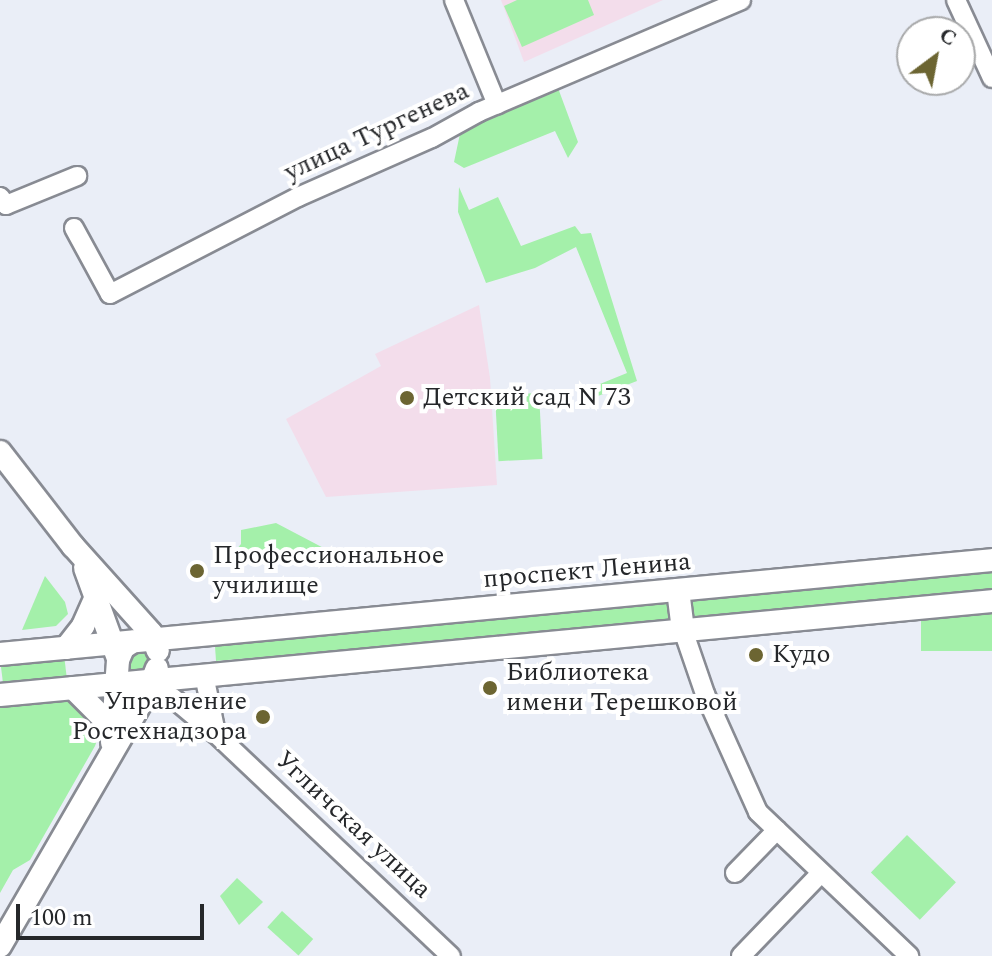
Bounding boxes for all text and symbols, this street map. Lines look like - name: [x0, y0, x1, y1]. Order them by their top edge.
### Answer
- north arrow: [896, 16, 976, 96]
- text: С: [933, 19, 963, 55]
- street label: улица Тургенева: [280, 76, 474, 188]
- place label: Детский сад N 73: [423, 382, 631, 414]
- marker: Детский сад N 73: [398, 389, 416, 407]
- place label: Профессиональное училище: [213, 540, 444, 602]
- street label: проспект Ленина: [482, 546, 692, 596]
- marker: Профессиональное училище: [188, 562, 206, 580]
- place label: Кудо: [772, 639, 830, 671]
- marker: Кудо: [747, 646, 765, 664]
- place label: Библиотека имени Терешковой: [506, 657, 738, 718]
- marker: Библиотека имени Терешковой: [481, 679, 499, 697]
- place label: Управление Ростехнадзора: [72, 686, 247, 748]
- marker: Управление Ростехнадзора: [254, 708, 272, 726]
- street label: Угличская улица: [268, 745, 438, 905]
- scale bar: [20, 888, 208, 938]
- text: 100 m: [30, 900, 93, 936]

